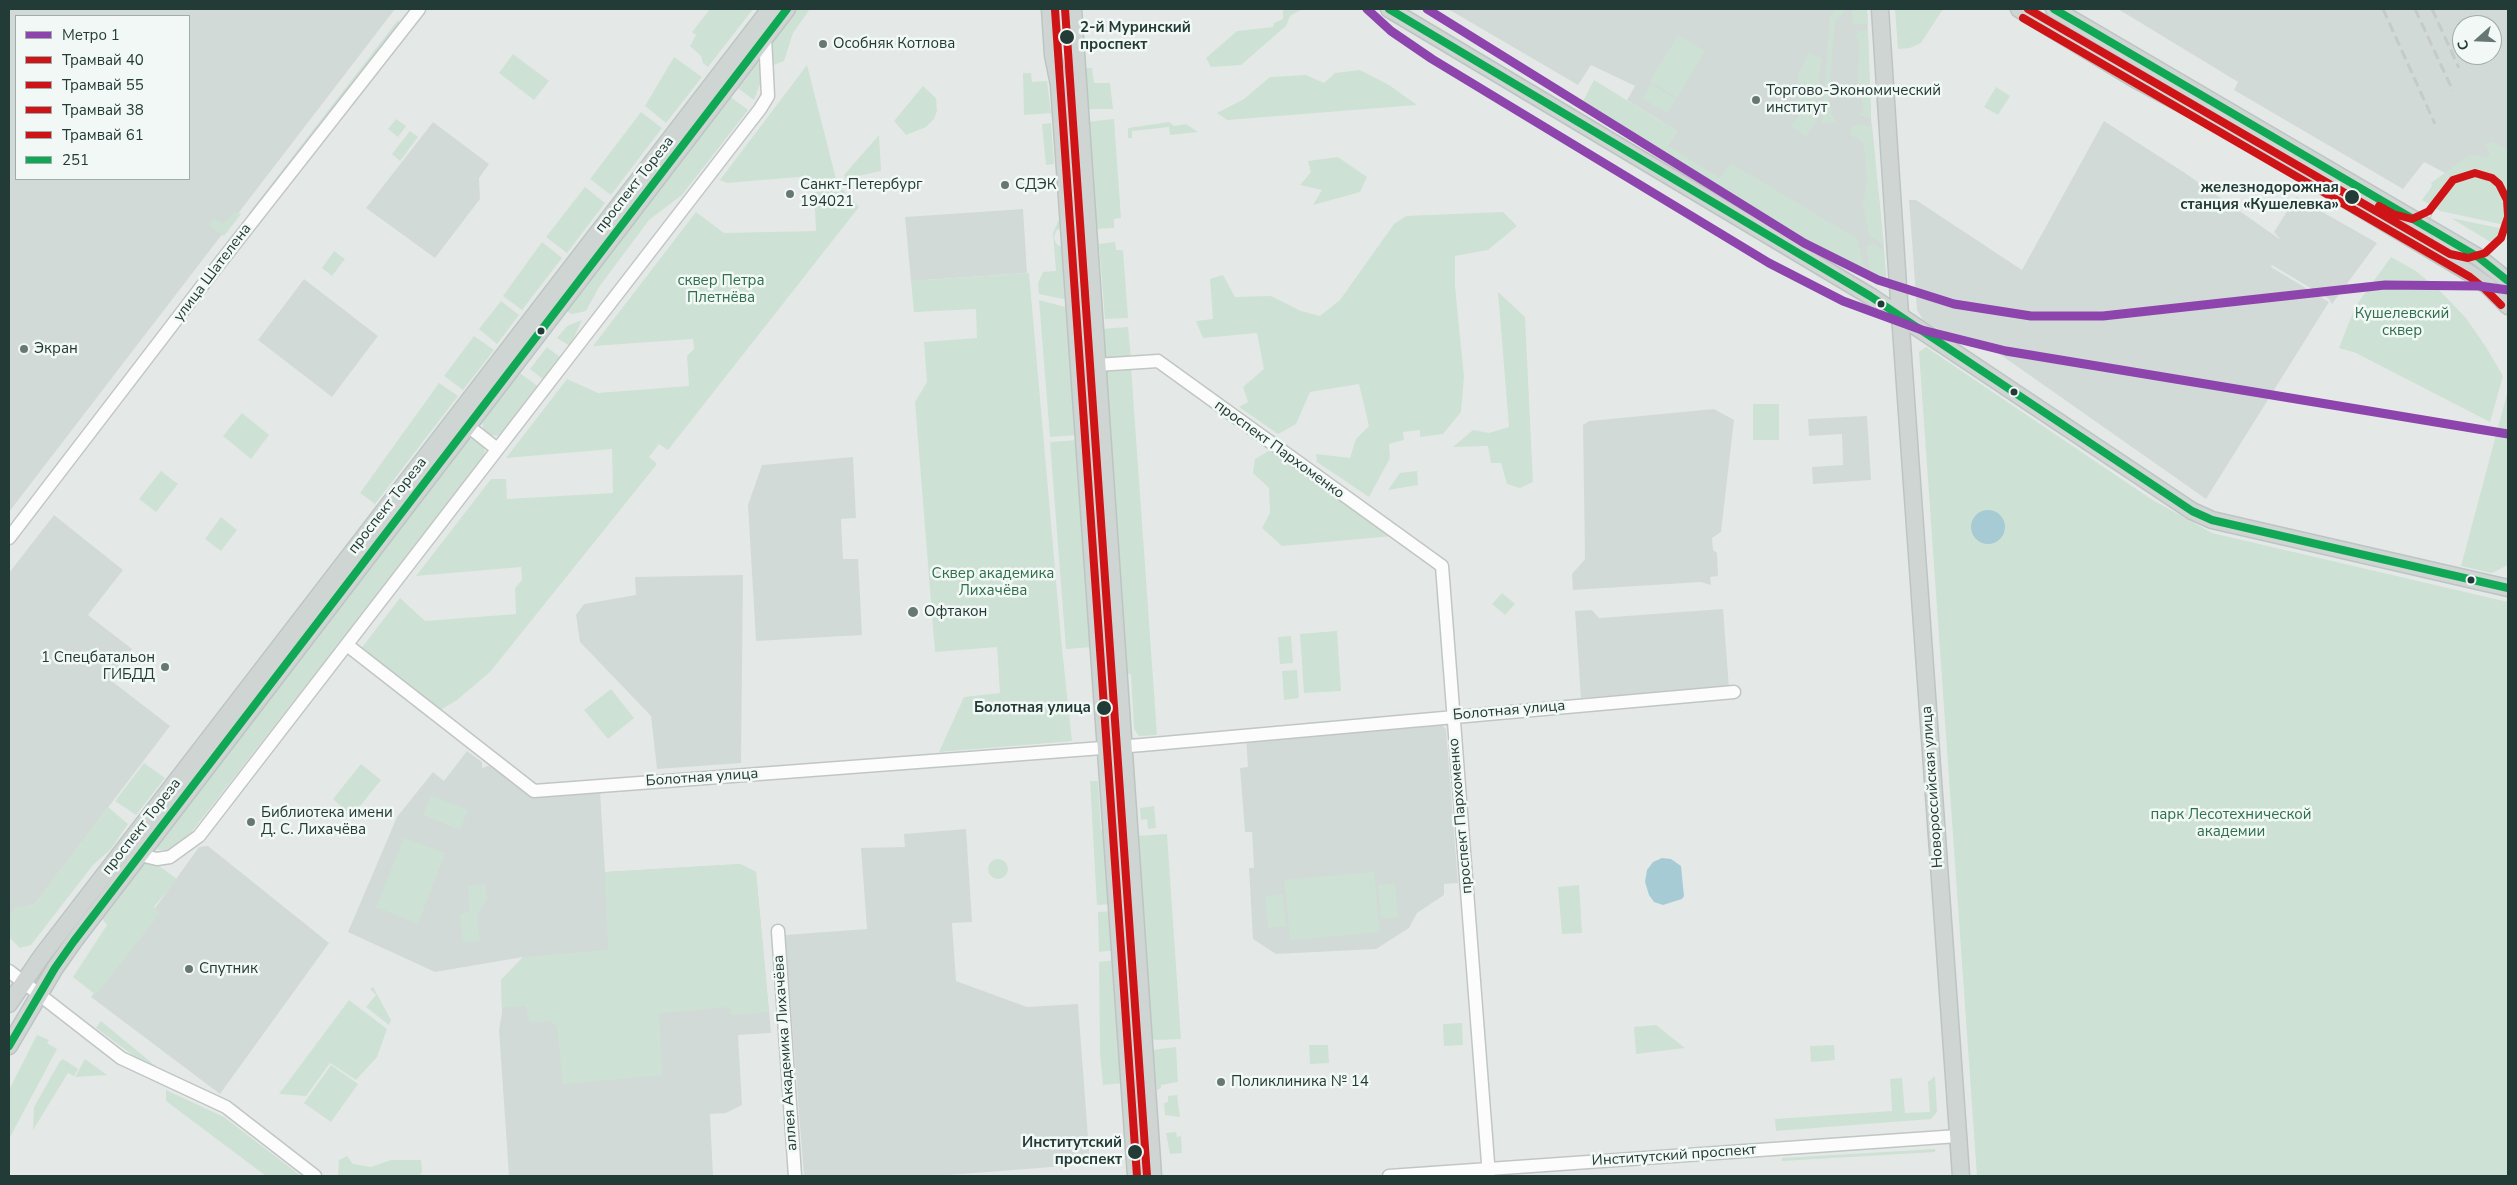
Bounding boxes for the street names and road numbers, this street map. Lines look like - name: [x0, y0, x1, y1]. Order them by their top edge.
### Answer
- street label: проспект Тореза: [592, 133, 678, 237]
- street label: улица Шателена: [170, 220, 256, 326]
- street label: проспект Пархоменко: [1210, 397, 1348, 503]
- street label: проспект Тореза: [345, 454, 431, 558]
- street label: Болотная улица: [1452, 697, 1566, 725]
- street label: Новороссийская улица: [1918, 705, 1948, 869]
- street label: проспект Пархоменко: [1445, 737, 1477, 895]
- street label: Болотная улица: [645, 765, 759, 791]
- street label: проспект Тореза: [99, 775, 185, 879]
- street label: аллея Академика Лихачёва: [770, 954, 802, 1152]
- street label: Институтский проспект: [1591, 1141, 1757, 1171]

